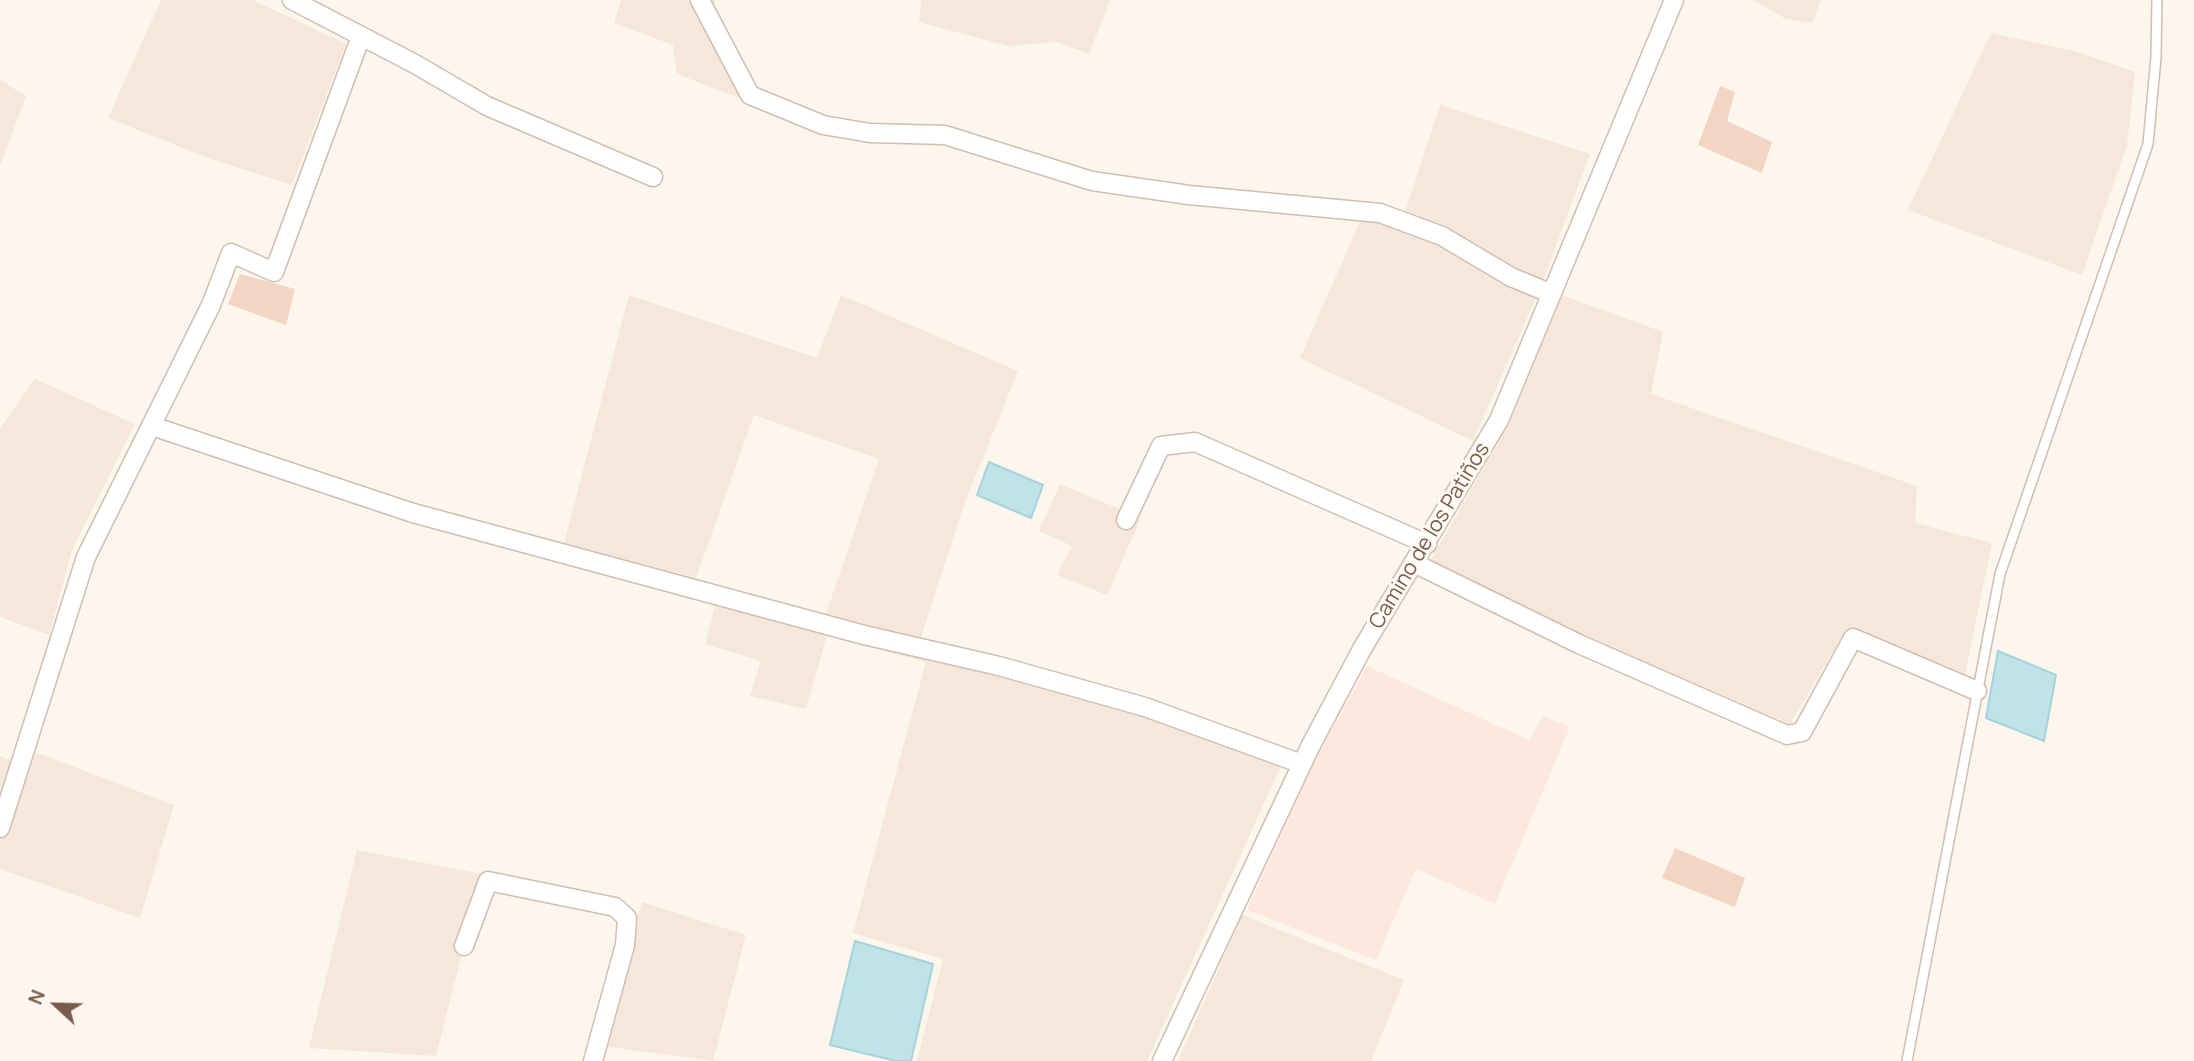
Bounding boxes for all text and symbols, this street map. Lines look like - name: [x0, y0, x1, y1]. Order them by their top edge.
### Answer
- street label: Camino de los Patiños: [1364, 438, 1496, 634]
- north arrow: [21, 970, 91, 1040]
- text: N: [22, 986, 51, 1008]

